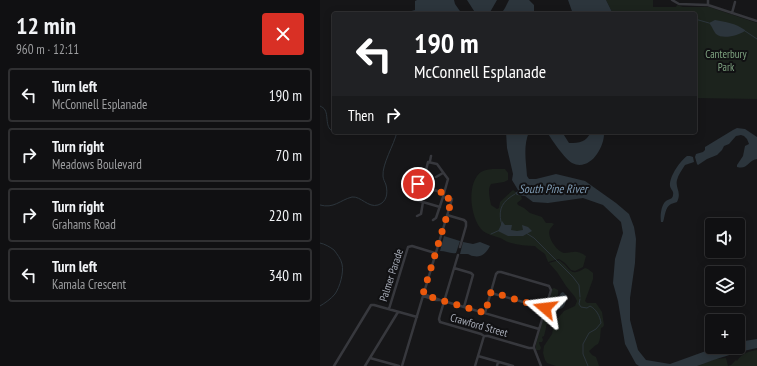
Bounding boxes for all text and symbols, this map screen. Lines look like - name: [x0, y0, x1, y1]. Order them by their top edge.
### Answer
- text: 12 min: [16, 10, 76, 41]
- button: close: [262, 13, 304, 55]
- text: 190 m: [414, 24, 478, 61]
- icon: left: [348, 28, 400, 80]
- text: 960 m · 12:11: [16, 41, 79, 58]
- park label: Canterbury Park: [705, 47, 748, 74]
- text: McConnell Esplanade: [414, 60, 546, 83]
- text: Turn left: [52, 77, 97, 96]
- icon: left: [18, 84, 40, 106]
- text: 190 m: [269, 86, 302, 105]
- text: McConnell Esplanade: [52, 96, 147, 113]
- icon: right: [382, 104, 404, 126]
- text: Then: [348, 106, 374, 125]
- text: Turn right: [52, 137, 104, 156]
- icon: right: [18, 144, 40, 166]
- text: 70 m: [276, 146, 302, 165]
- text: Meadows Boulevard: [52, 156, 142, 173]
- pin: [401, 167, 435, 201]
- icon: arrive: [407, 173, 429, 195]
- water label: South Pine River: [519, 181, 589, 196]
- text: Turn right: [52, 197, 104, 216]
- icon: right: [18, 204, 40, 226]
- text: 220 m: [269, 206, 302, 225]
- text: Grahams Road: [52, 216, 116, 233]
- map controls: [705, 218, 745, 354]
- button: sound: [705, 218, 745, 258]
- street label: Palmer Parade: [376, 247, 406, 303]
- text: Turn left: [52, 257, 97, 276]
- icon: left: [18, 264, 40, 286]
- text: 340 m: [269, 266, 302, 285]
- button: layers: [705, 266, 745, 306]
- text: Kamala Crescent: [52, 276, 126, 293]
- position arrow: [524, 287, 566, 329]
- street label: Crawford Street: [449, 310, 509, 340]
- button: +: [705, 314, 745, 354]

